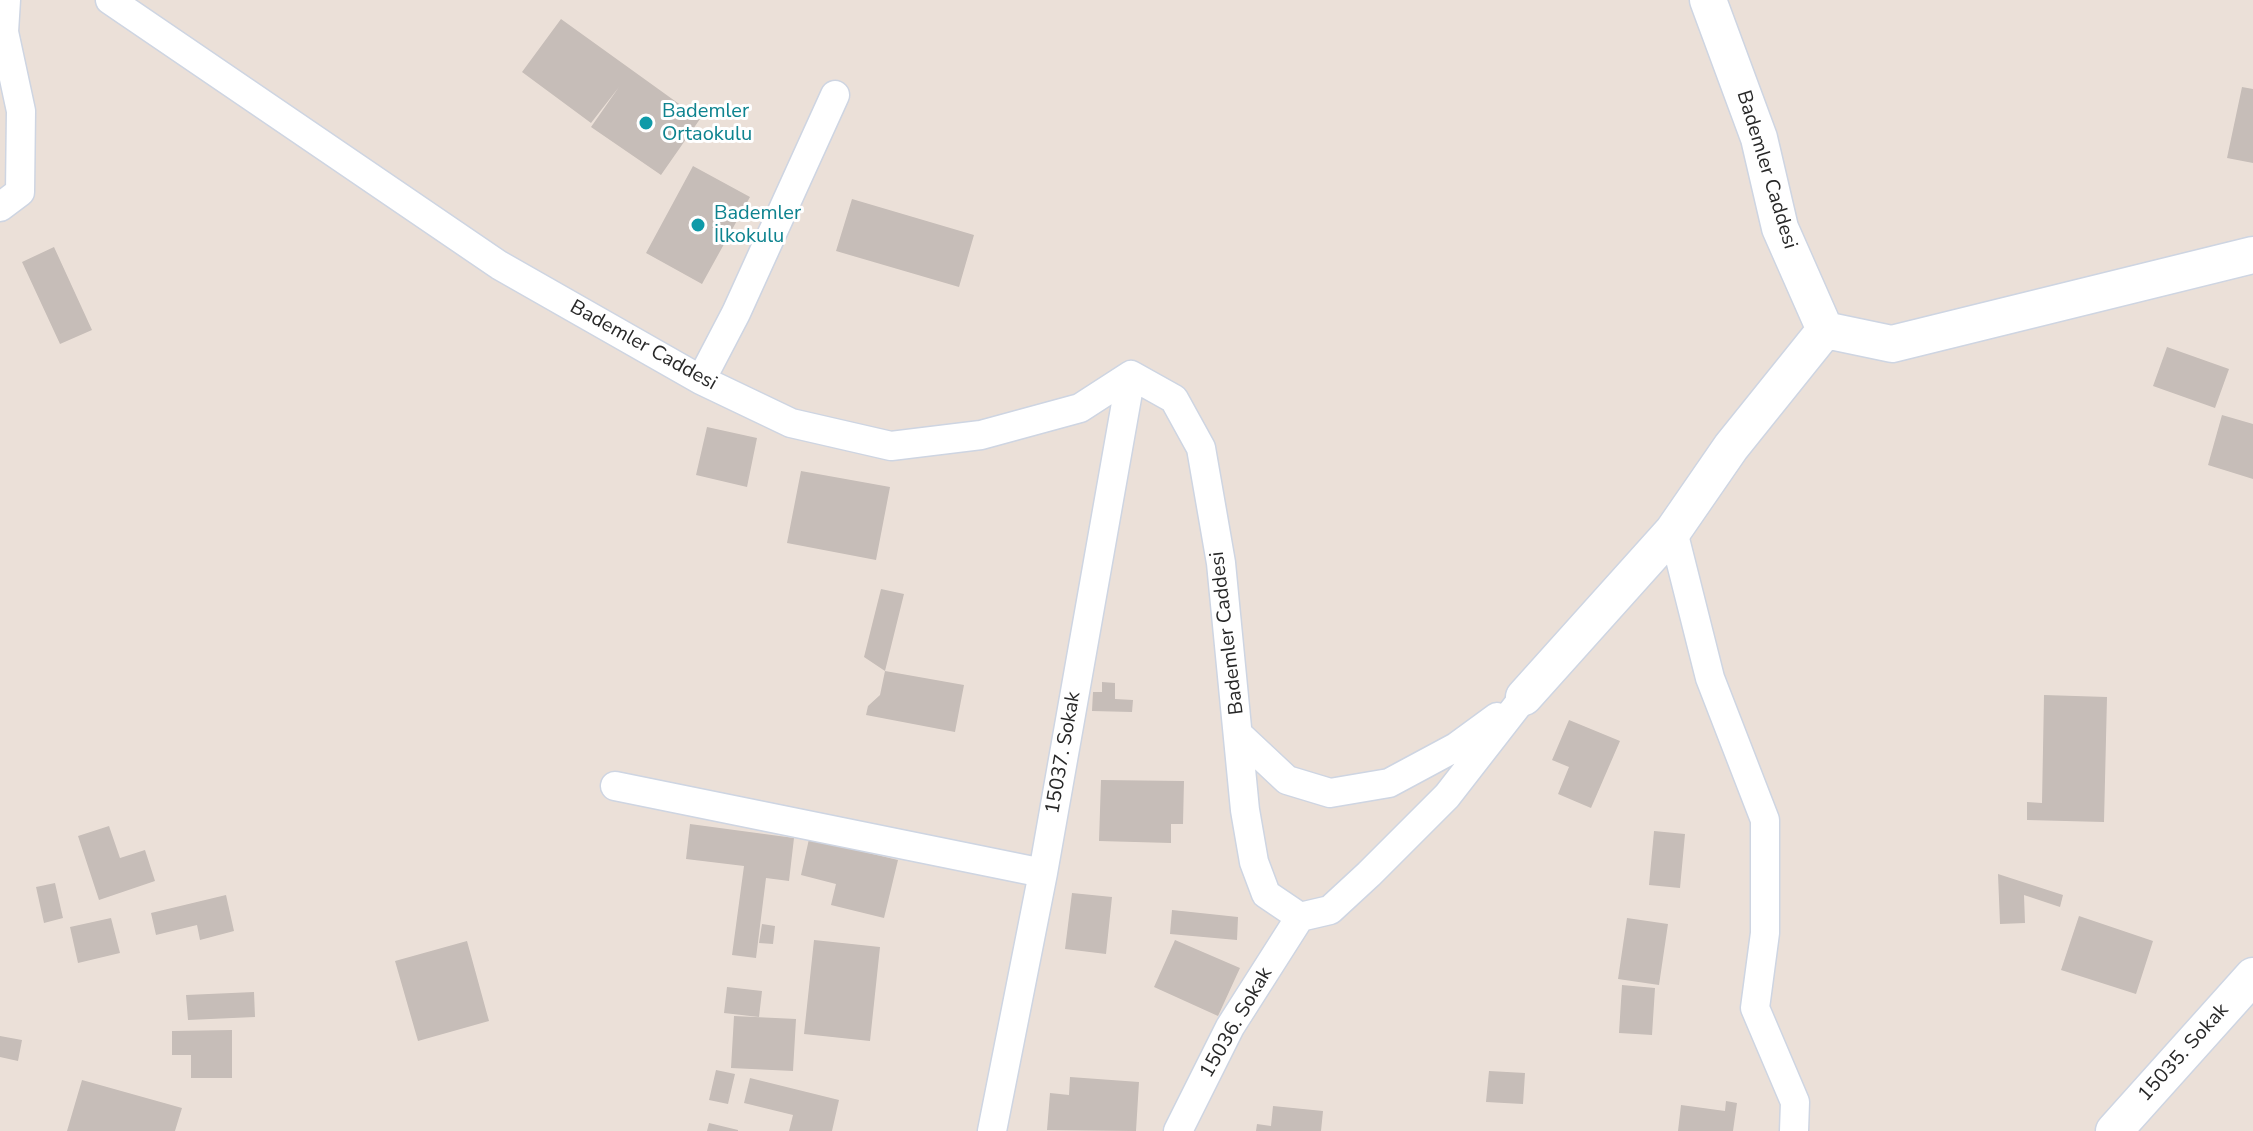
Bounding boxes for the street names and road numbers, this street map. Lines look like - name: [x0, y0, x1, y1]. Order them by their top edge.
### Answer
- street label: Bademler Caddesi: [1731, 88, 1801, 252]
- street label: Bademler Caddesi: [565, 296, 721, 396]
- street label: Bademler Caddesi: [1206, 550, 1250, 716]
- street label: 15037. Sokak: [1041, 690, 1087, 816]
- street label: 15036. Sokak: [1196, 963, 1278, 1083]
- street label: 15035. Sokak: [2134, 999, 2234, 1107]

